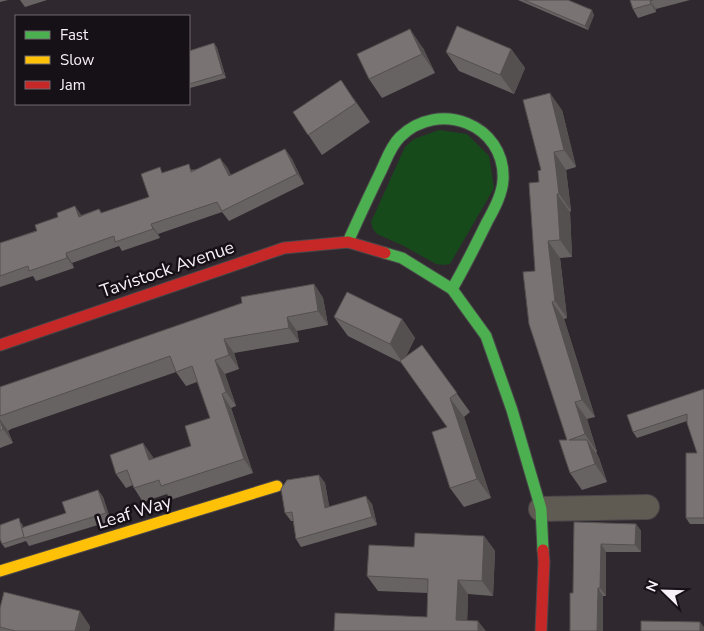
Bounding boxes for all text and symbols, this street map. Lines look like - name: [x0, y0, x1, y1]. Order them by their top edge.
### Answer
- legend: [15, 15, 190, 105]
- text: Fast: [60, 25, 89, 45]
- text: Slow: [60, 50, 95, 70]
- text: Jam: [59, 75, 86, 95]
- street label: Tavistock Avenue: [97, 235, 237, 303]
- street label: Leaf Way: [94, 489, 175, 535]
- north arrow: [639, 566, 689, 616]
- text: N: [642, 578, 663, 595]

